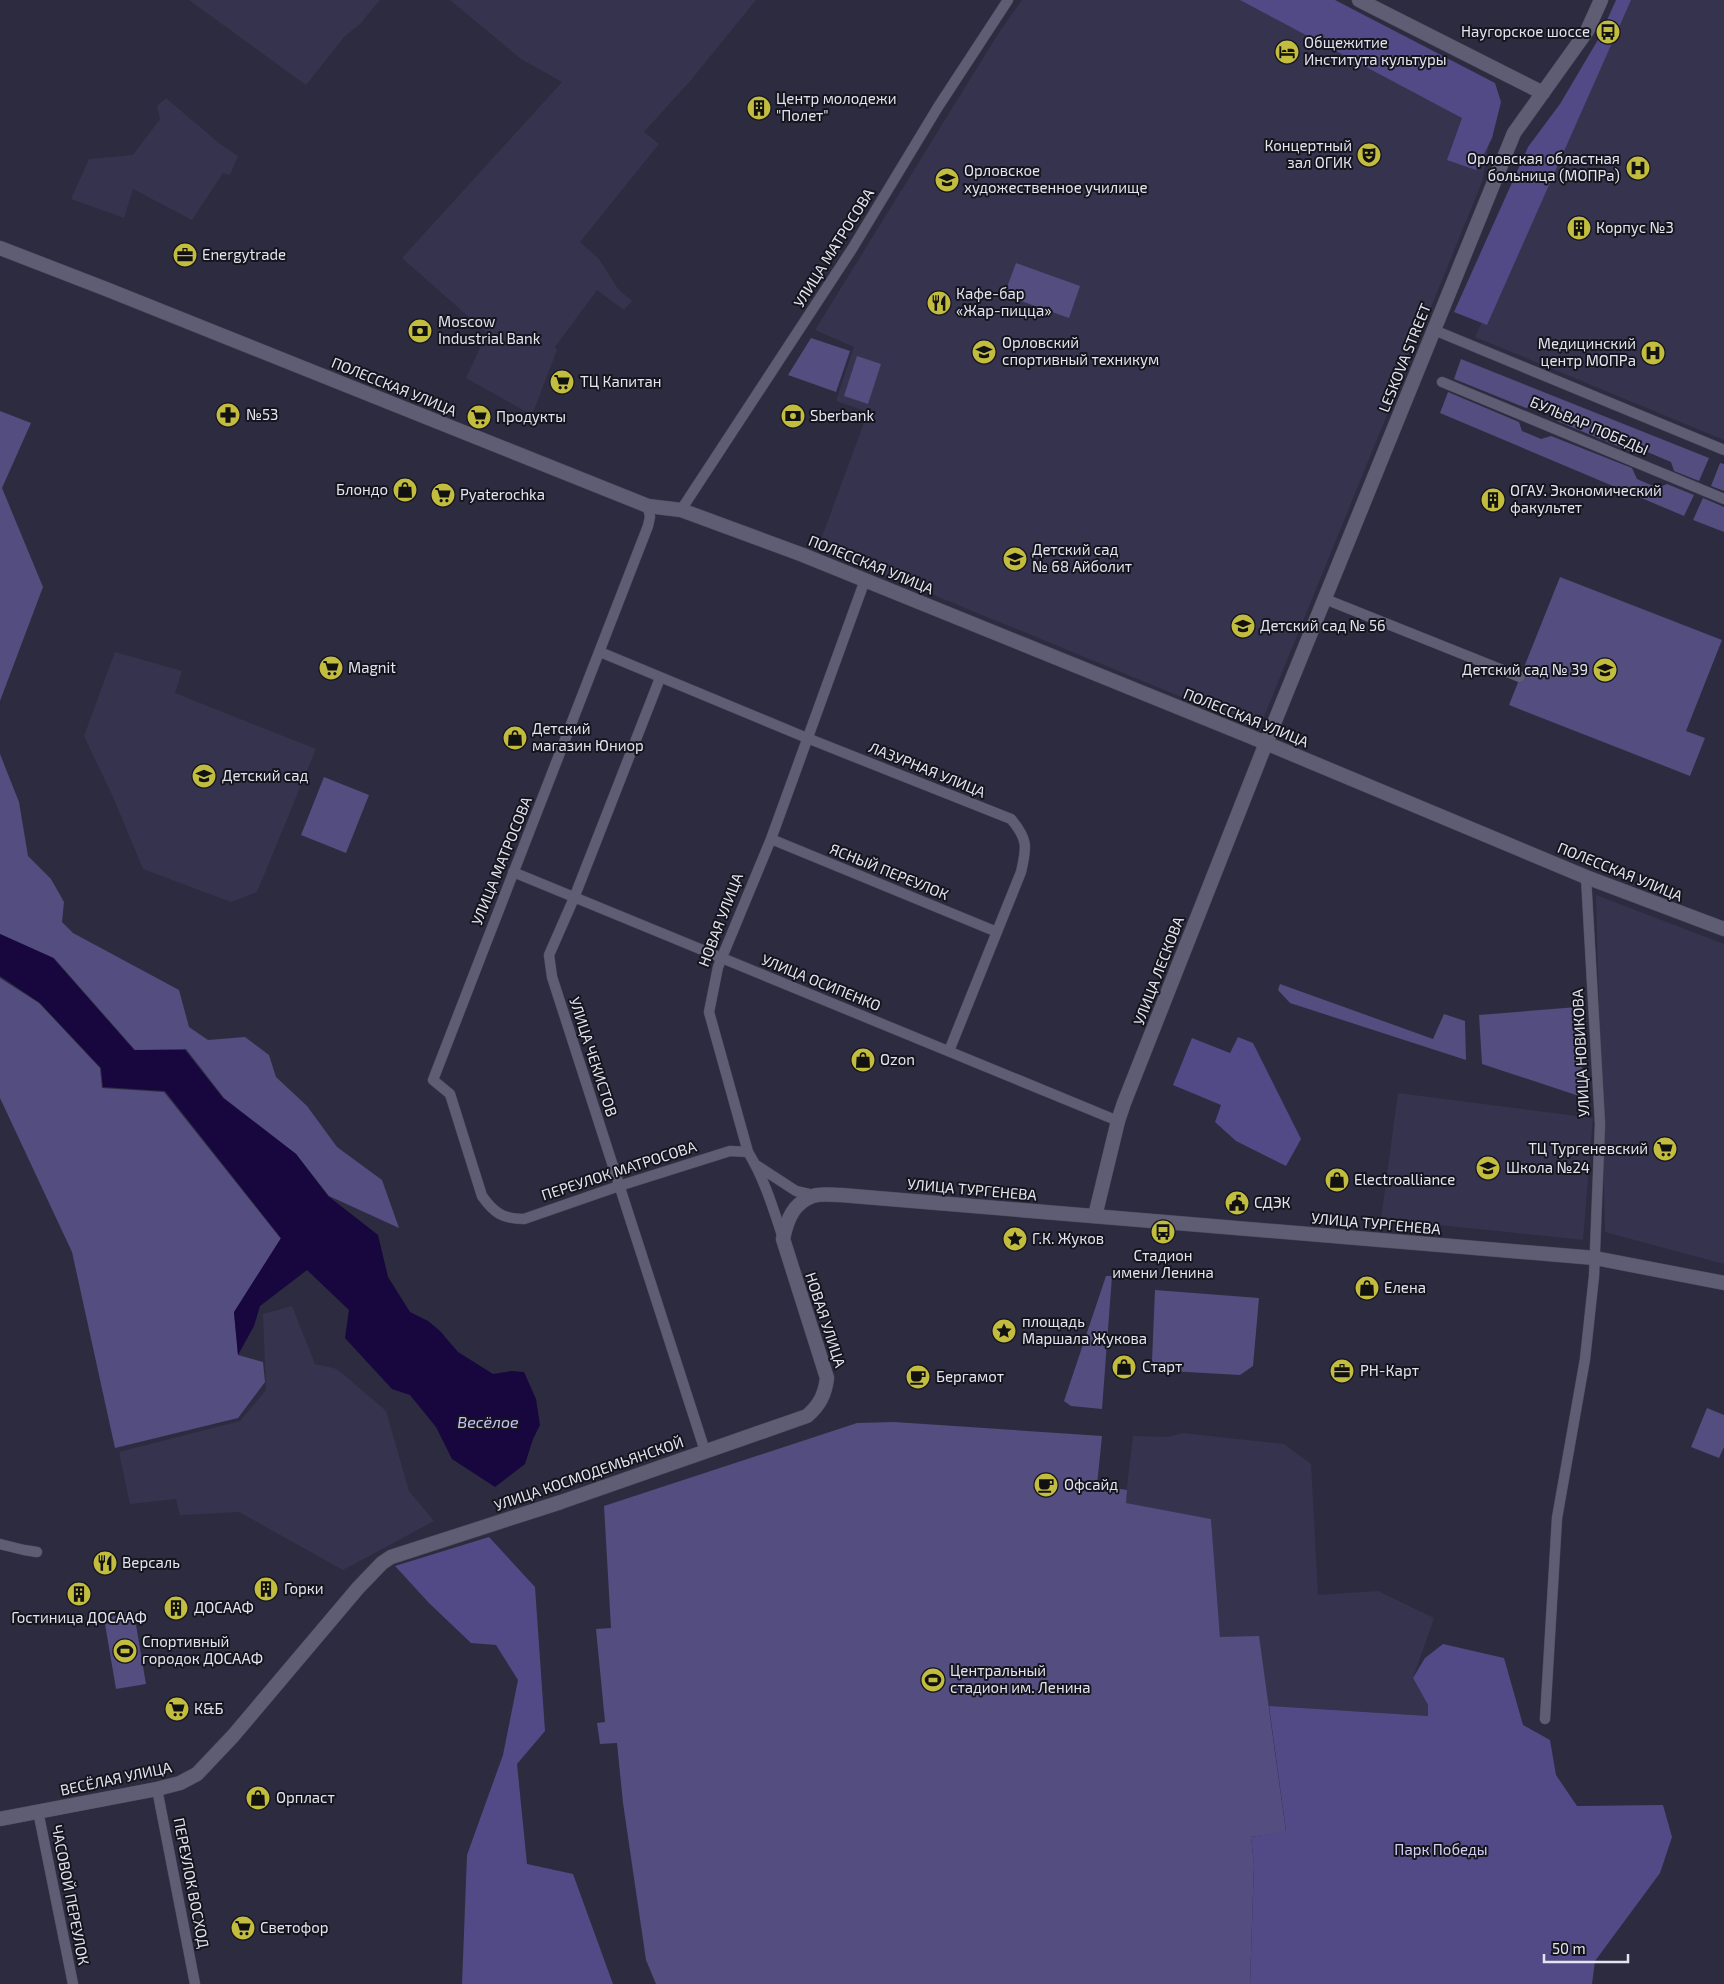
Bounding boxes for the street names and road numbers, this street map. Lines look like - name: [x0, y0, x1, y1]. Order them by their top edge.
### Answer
- street label: УЛИЦА МАТРОСОВА: [789, 184, 877, 310]
- street label: LESKOVA STREET: [1374, 300, 1434, 415]
- street label: ПОЛЕССКАЯ УЛИЦА: [329, 353, 460, 420]
- street label: БУЛЬВАР ПОБЕДЫ: [1528, 392, 1651, 458]
- street label: ПОЛЕССКАЯ УЛИЦА: [806, 531, 937, 598]
- street label: ПОЛЕССКАЯ УЛИЦА: [1181, 684, 1312, 751]
- street label: ЛАЗУРНАЯ УЛИЦА: [866, 737, 989, 801]
- street label: УЛИЦА МАТРОСОВА: [467, 793, 535, 928]
- street label: ПОЛЕССКАЯ УЛИЦА: [1555, 838, 1686, 905]
- street label: ЯСНЫЙ ПЕРЕУЛОК: [827, 839, 951, 903]
- street label: НОВАЯ УЛИЦА: [694, 870, 746, 969]
- street label: УЛИЦА ЛЕСКОВА: [1129, 913, 1187, 1028]
- street label: УЛИЦА ОСИПЕНКО: [759, 950, 884, 1014]
- street label: УЛИЦА НОВИКОВА: [1568, 988, 1592, 1118]
- street label: УЛИЦА ЧЕКИСТОВ: [566, 995, 622, 1119]
- street label: ПЕРЕУЛОК МАТРОСОВА: [539, 1136, 699, 1204]
- street label: УЛИЦА ТУРГЕНЕВА: [906, 1174, 1038, 1204]
- street label: УЛИЦА ТУРГЕНЕВА: [1310, 1208, 1442, 1238]
- street label: НОВАЯ УЛИЦА: [802, 1270, 850, 1370]
- street label: УЛИЦА КОСМОДЕМЬЯНСКОЙ: [492, 1432, 686, 1514]
- street label: ВЕСЁЛАЯ УЛИЦА: [58, 1757, 174, 1799]
- street label: ПЕРЕУЛОК ВОСХОД: [171, 1816, 213, 1950]
- street label: ЧАСОВОЙ ПЕРЕУЛОК: [49, 1823, 93, 1966]

